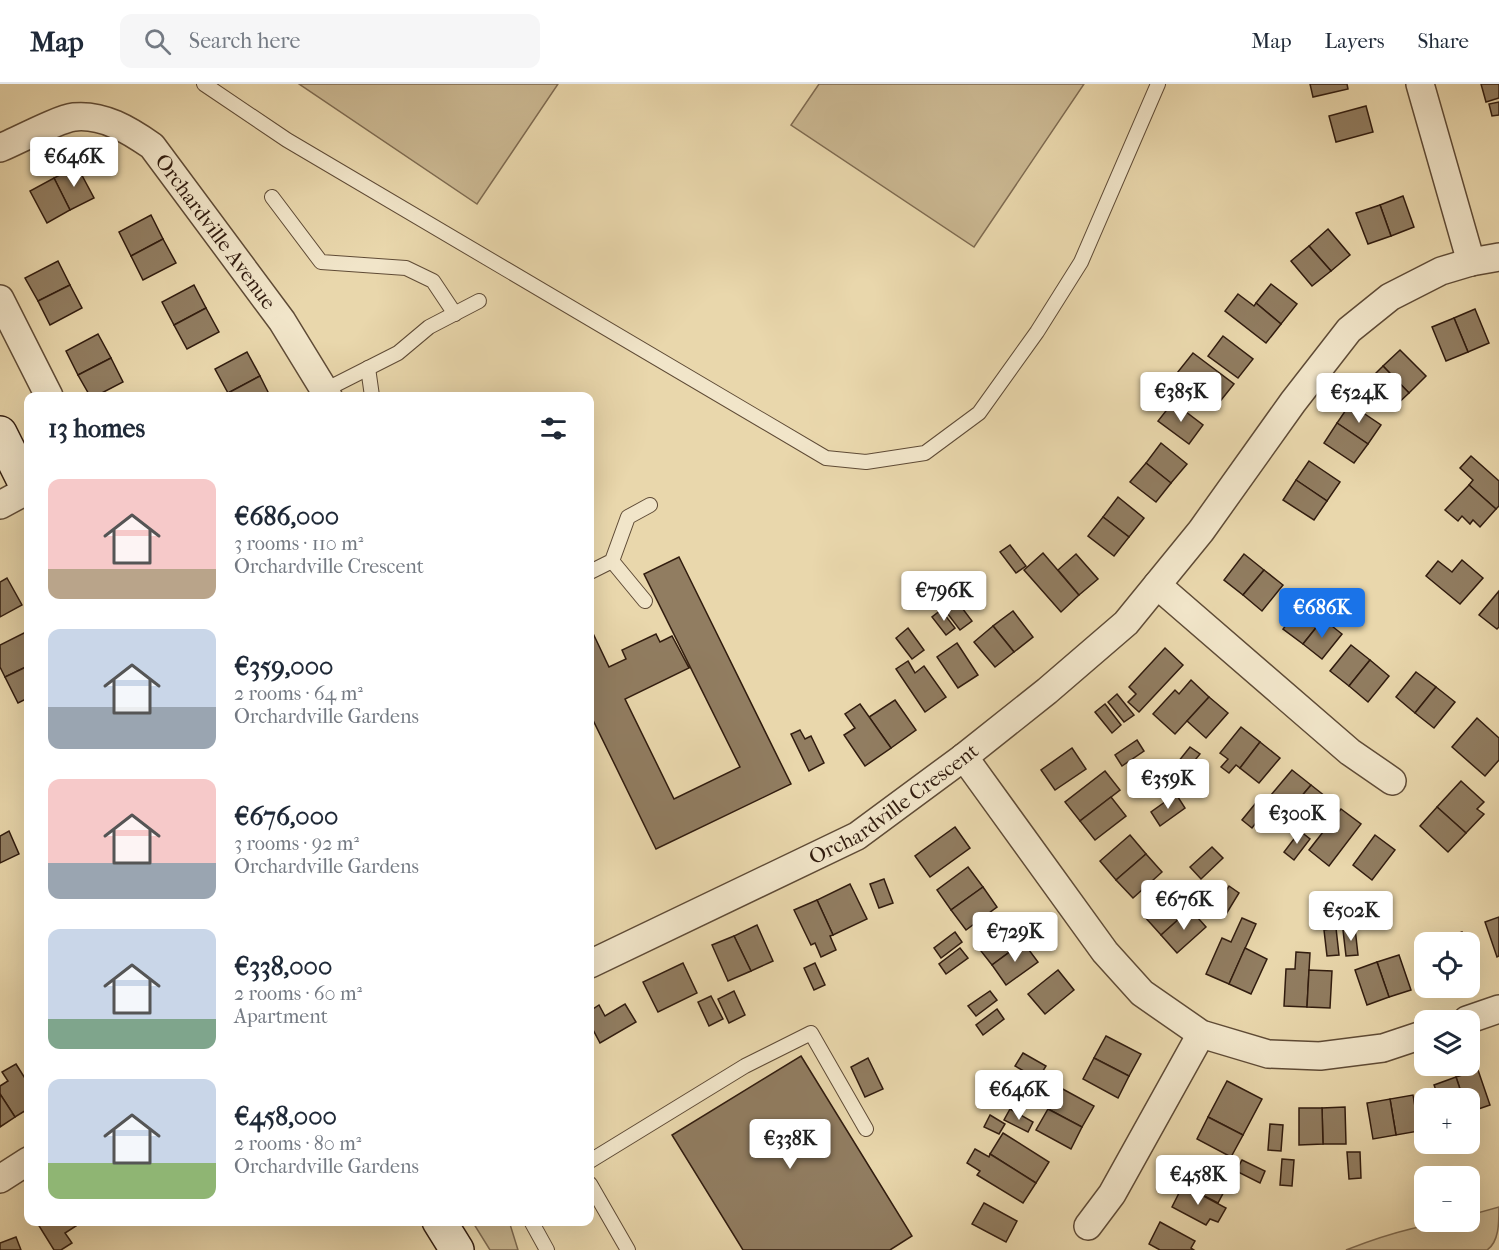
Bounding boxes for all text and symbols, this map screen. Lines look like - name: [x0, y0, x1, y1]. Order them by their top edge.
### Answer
- search box: [120, 14, 540, 68]
- text: Map: [30, 25, 84, 58]
- icon: search: [141, 25, 174, 58]
- text: Search here: [189, 28, 300, 54]
- text: Map: [1251, 29, 1292, 53]
- text: Layers: [1325, 29, 1384, 53]
- text: Share: [1417, 29, 1469, 53]
- pin: €646K: [32, 137, 116, 188]
- text: €646K: [44, 145, 104, 168]
- street label: Orchardville Avenue: [150, 149, 281, 314]
- pin: €385K: [1139, 372, 1223, 423]
- pin: €524K: [1317, 373, 1401, 424]
- text: €385K: [1154, 380, 1208, 403]
- text: €524K: [1330, 381, 1388, 404]
- icon: filters: [537, 412, 570, 445]
- text: 13 homes: [48, 413, 145, 444]
- text: €686,000: [234, 501, 339, 532]
- icon: home: [96, 503, 168, 575]
- text: 3 rooms · 110 m²: [234, 532, 363, 555]
- text: Orchardville Crescent: [234, 555, 424, 578]
- pin: €796K: [902, 571, 986, 622]
- text: €796K: [915, 579, 973, 602]
- pin: €686K: [1280, 588, 1364, 639]
- text: €686K: [1293, 596, 1351, 619]
- text: €359,000: [234, 651, 333, 682]
- icon: home: [96, 653, 168, 725]
- text: 2 rooms · 64 m²: [234, 682, 363, 705]
- text: Orchardville Gardens: [234, 705, 419, 728]
- street label: Orchardville Crescent: [805, 738, 983, 869]
- pin: €359K: [1126, 759, 1210, 810]
- text: €359K: [1141, 767, 1195, 790]
- pin: €300K: [1255, 794, 1339, 845]
- text: €676,000: [234, 801, 338, 832]
- text: €300K: [1269, 802, 1325, 825]
- icon: home: [96, 803, 168, 875]
- text: 3 rooms · 92 m²: [234, 832, 359, 855]
- text: Orchardville Gardens: [234, 855, 419, 878]
- pin: €676K: [1142, 880, 1226, 931]
- text: €676K: [1155, 888, 1213, 911]
- pin: €502K: [1309, 891, 1393, 942]
- text: €502K: [1323, 899, 1379, 922]
- pin: €729K: [973, 912, 1057, 963]
- text: €729K: [987, 920, 1043, 943]
- map controls: [1414, 932, 1480, 1232]
- button: locate: [1414, 932, 1480, 998]
- text: €338,000: [234, 951, 332, 982]
- icon: home: [96, 953, 168, 1025]
- text: 2 rooms · 60 m²: [234, 982, 362, 1005]
- text: Apartment: [234, 1005, 328, 1028]
- button: layers: [1414, 1010, 1480, 1076]
- pin: €646K: [977, 1070, 1061, 1121]
- text: €646K: [989, 1078, 1049, 1101]
- button: +: [1414, 1088, 1480, 1154]
- text: €458,000: [234, 1101, 337, 1132]
- icon: home: [96, 1103, 168, 1175]
- pin: €338K: [748, 1119, 832, 1170]
- text: €338K: [764, 1127, 816, 1150]
- text: 2 rooms · 80 m²: [234, 1132, 361, 1155]
- text: Orchardville Gardens: [234, 1155, 419, 1178]
- pin: €458K: [1156, 1155, 1240, 1206]
- text: €458K: [1170, 1163, 1226, 1186]
- button: −: [1414, 1166, 1480, 1232]

